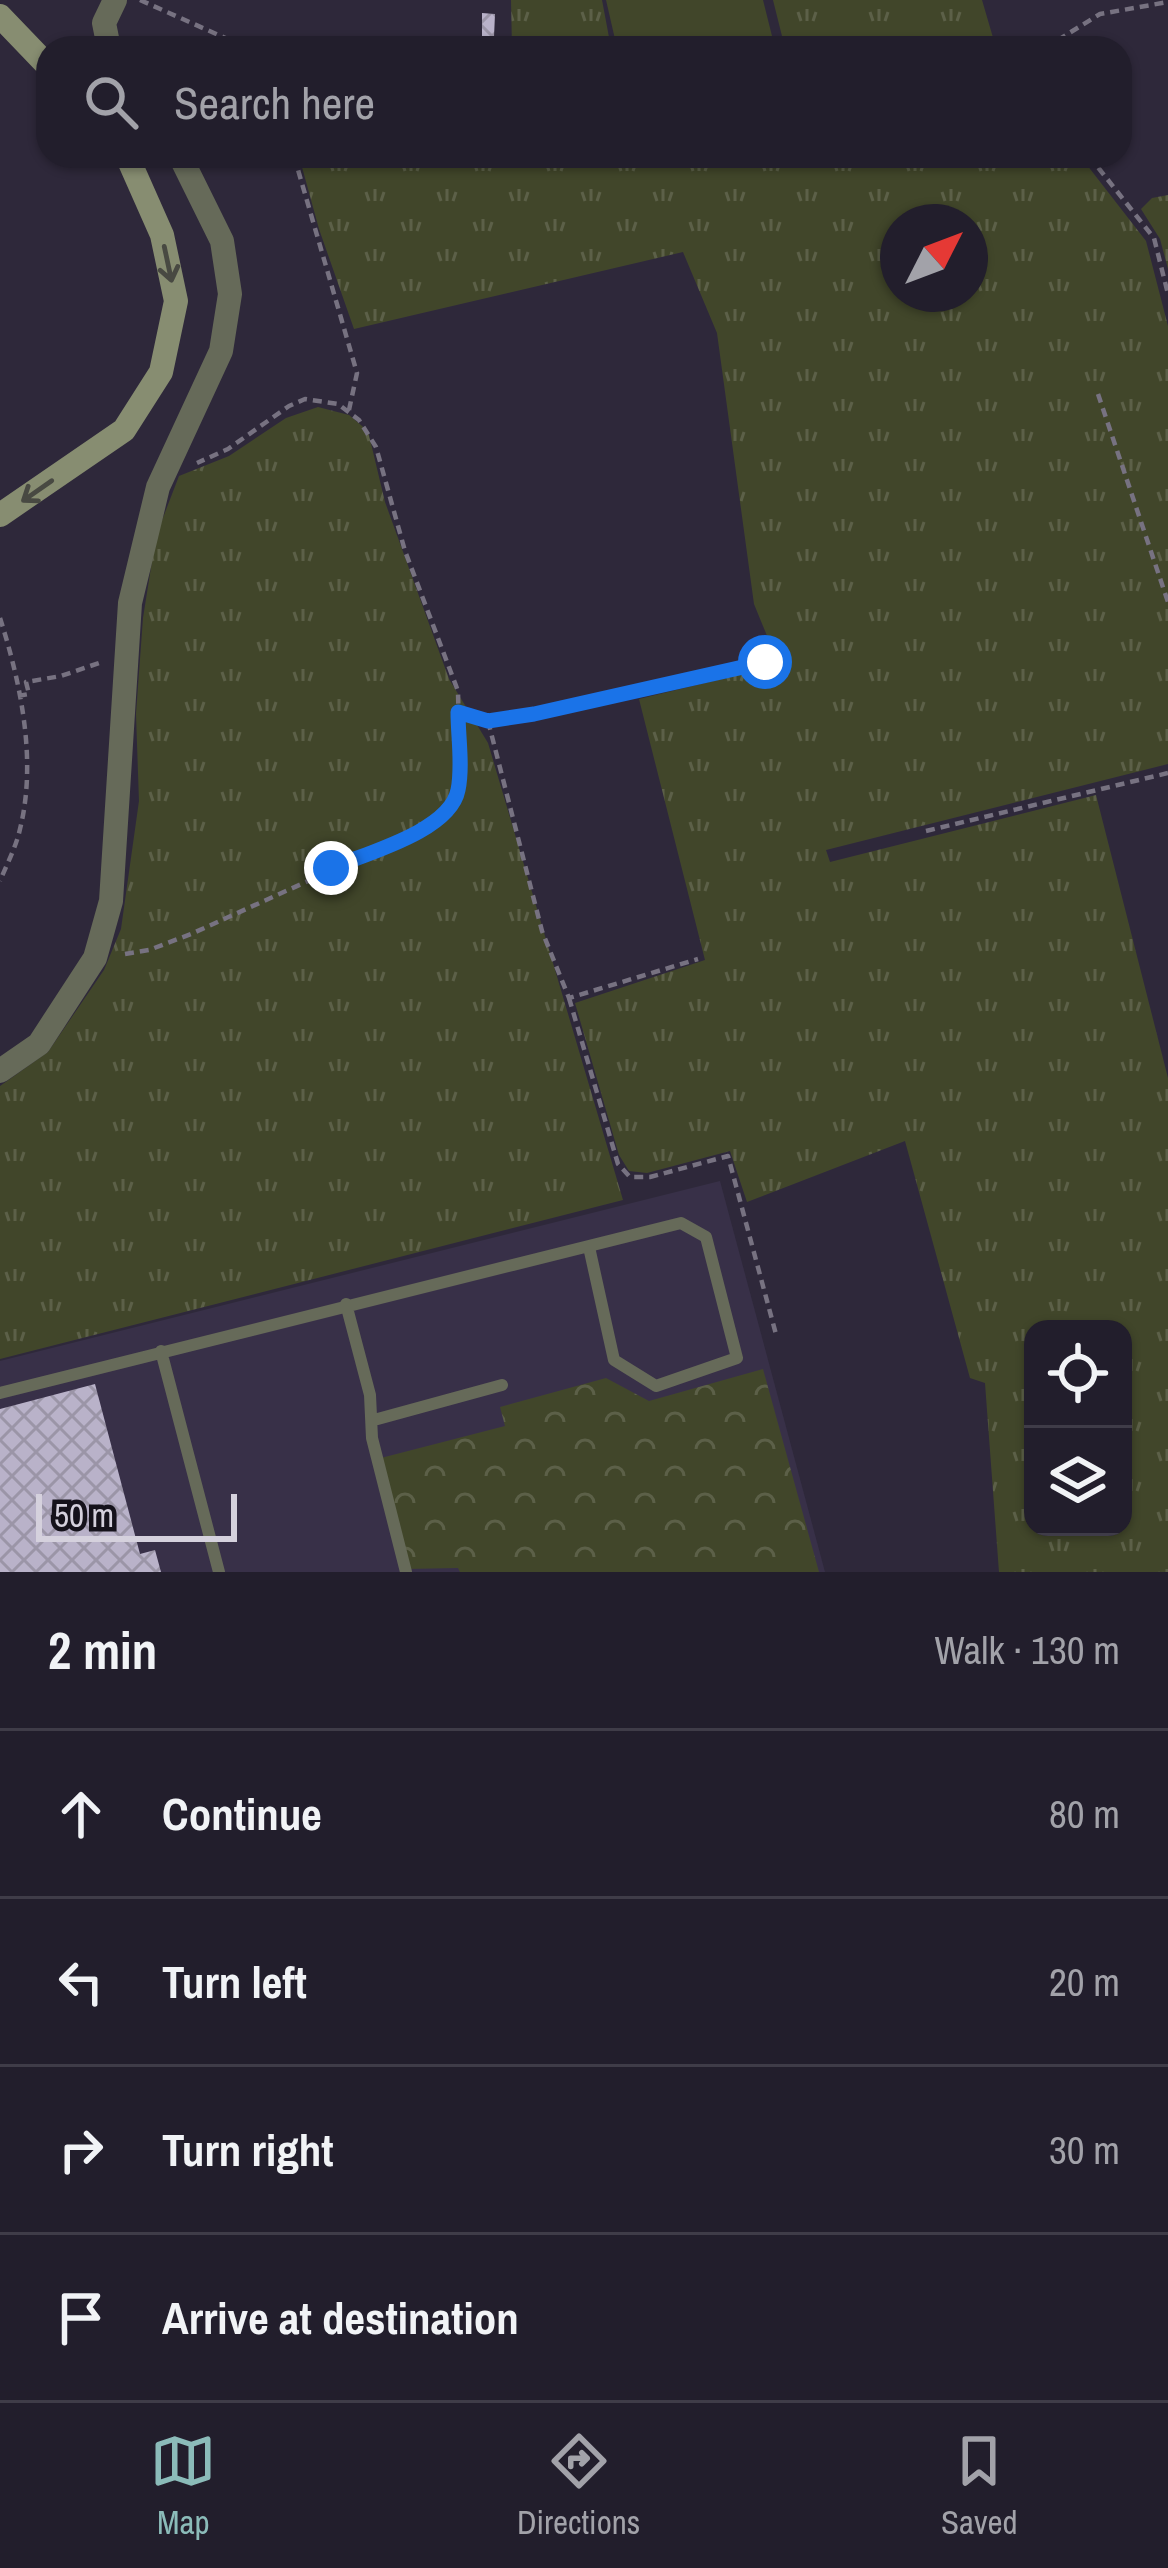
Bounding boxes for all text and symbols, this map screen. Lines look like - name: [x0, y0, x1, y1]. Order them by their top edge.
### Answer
- search box: [36, 36, 1132, 168]
- icon: search: [78, 69, 144, 135]
- text: Search here: [174, 72, 375, 133]
- north arrow: [880, 204, 988, 312]
- one-way arrow: [158, 245, 181, 283]
- one-way arrow: [20, 478, 54, 503]
- route start: [738, 635, 792, 689]
- route end: [304, 841, 358, 895]
- map controls: [1024, 1320, 1132, 1536]
- button: locate: [1024, 1320, 1132, 1428]
- button: layers: [1024, 1428, 1132, 1536]
- scale bar: [36, 1488, 237, 1541]
- text: 50 m: [54, 1493, 114, 1537]
- text: 2 min: [48, 1616, 157, 1685]
- text: Walk · 130 m: [935, 1624, 1120, 1676]
- icon: ahead: [48, 1781, 114, 1847]
- text: Continue: [162, 1783, 322, 1844]
- text: 80 m: [1049, 1788, 1120, 1840]
- icon: left: [48, 1949, 114, 2015]
- text: Turn left: [162, 1951, 307, 2012]
- text: 20 m: [1049, 1956, 1120, 2008]
- icon: right: [48, 2117, 114, 2183]
- text: Turn right: [162, 2119, 334, 2180]
- text: 30 m: [1049, 2124, 1120, 2176]
- icon: arrive: [48, 2285, 114, 2351]
- text: Arrive at destination: [162, 2287, 519, 2348]
- tab: Map: [150, 2428, 216, 2544]
- tab: Directions: [517, 2428, 640, 2544]
- tab: Saved: [941, 2428, 1018, 2544]

